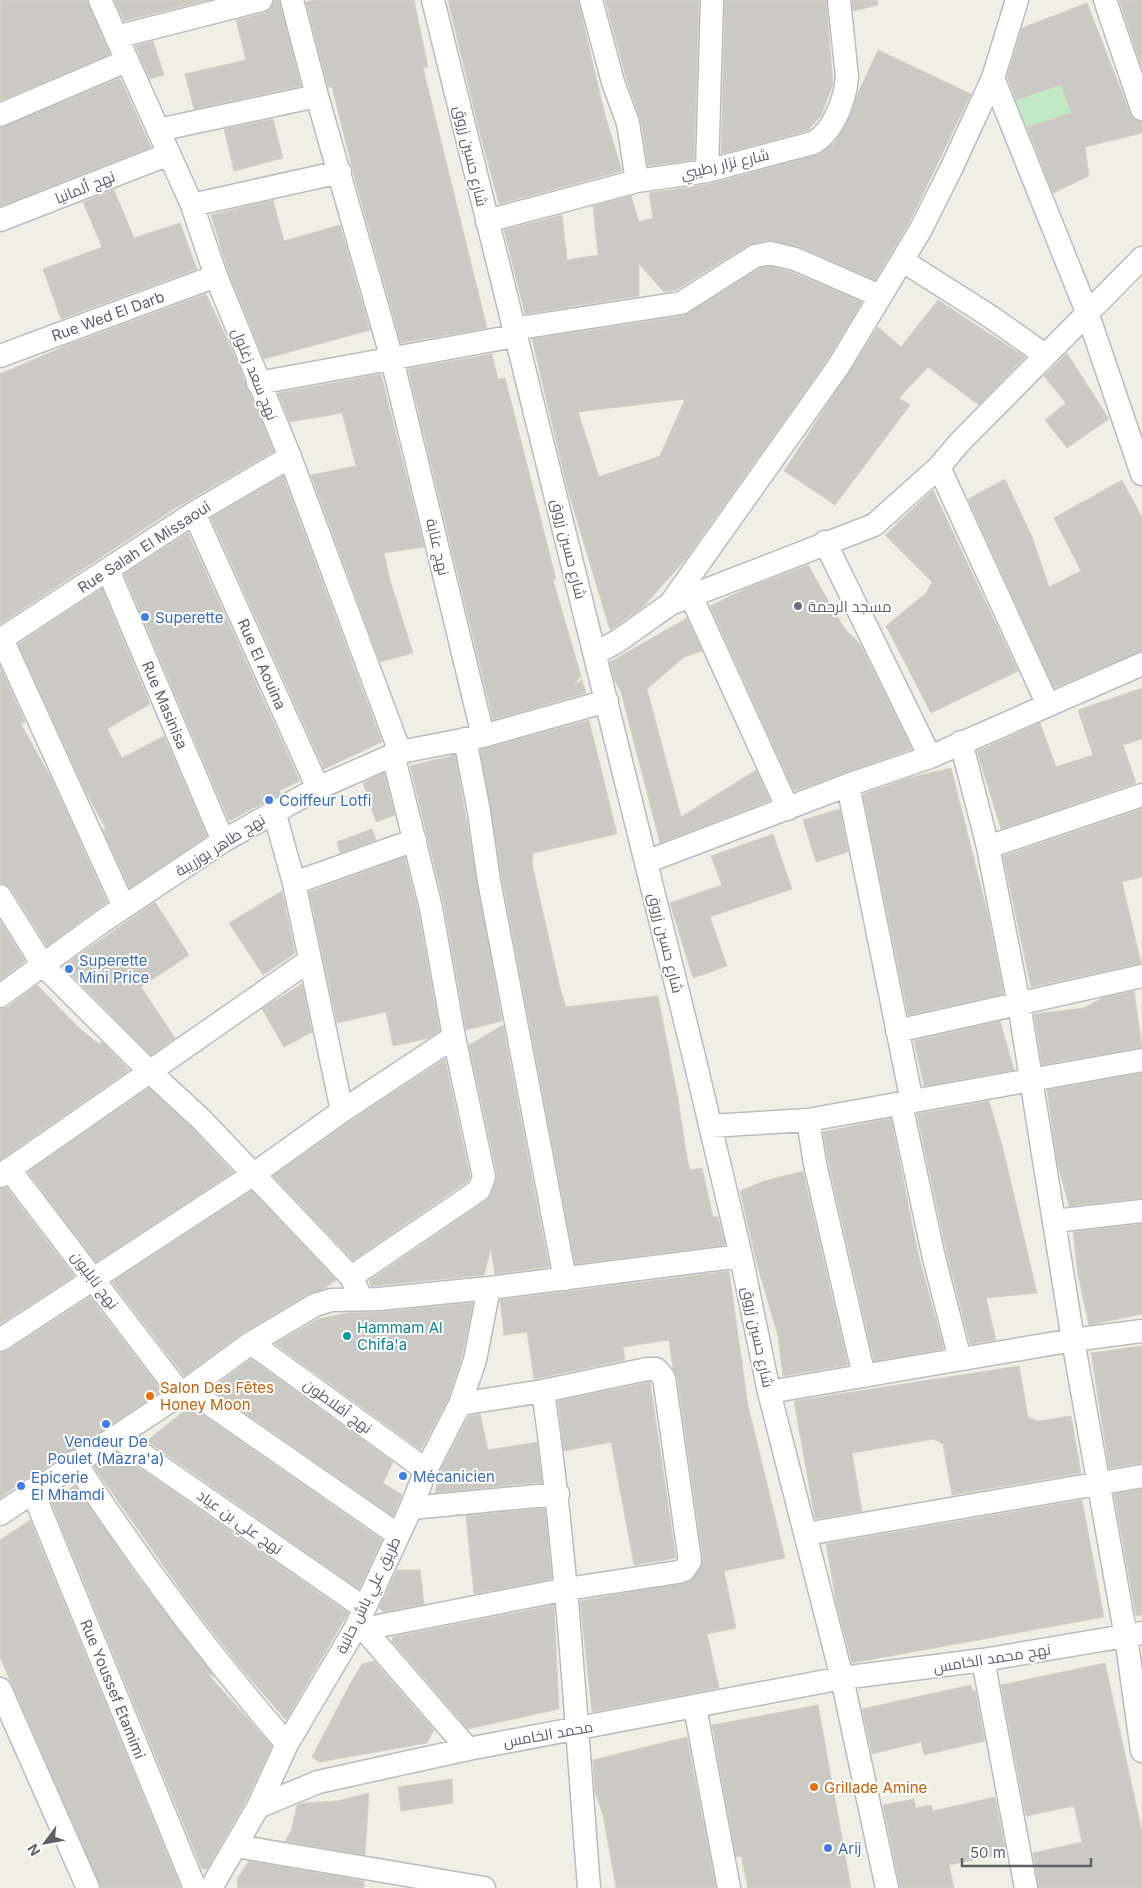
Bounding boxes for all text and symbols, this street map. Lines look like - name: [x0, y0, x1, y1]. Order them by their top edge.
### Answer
- street label: شارع حسين زروق: [448, 104, 492, 209]
- street label: شارع نزار رطيبي: [679, 145, 772, 186]
- street label: نهج ألمانيا: [52, 166, 119, 209]
- street label: Rue Wed El Darb: [49, 287, 167, 345]
- street label: نهج سعد زغلول: [226, 325, 282, 424]
- street label: Rue Salah El Missaoui: [74, 497, 214, 597]
- street label: شارع حسين زروق: [545, 497, 591, 602]
- street label: نهج عنابة: [420, 517, 454, 578]
- place label: مسجد الرحمة: [808, 597, 892, 616]
- marker: مسجد الرحمة: [792, 600, 804, 612]
- place label: Superette: [155, 608, 224, 627]
- marker: Superette: [139, 611, 151, 623]
- street label: Rue El Aouina: [233, 616, 291, 712]
- street label: Rue Masinisa: [138, 658, 192, 752]
- place label: Coiffeur Lotfi: [279, 791, 371, 810]
- marker: Coiffeur Lotfi: [263, 794, 275, 806]
- street label: نهج طاهر بوزريبة: [171, 810, 270, 882]
- street label: شارع حسين زروق: [642, 891, 688, 996]
- place label: Superette Mini Price: [79, 951, 149, 987]
- marker: Superette Mini Price: [63, 963, 75, 975]
- street label: نهج نابليون: [65, 1247, 123, 1314]
- street label: شارع حسين زروق: [736, 1285, 778, 1390]
- place label: Hammam Al Chifa'a: [357, 1318, 443, 1354]
- marker: Hammam Al Chifa'a: [341, 1330, 353, 1342]
- street label: نهج أفلاطون: [299, 1375, 376, 1439]
- place label: Salon Des Fêtes Honey Moon: [160, 1378, 274, 1414]
- marker: Salon Des Fêtes Honey Moon: [144, 1390, 156, 1402]
- marker: Vendeur De Poulet (Mazra'a): [100, 1418, 112, 1430]
- place label: Vendeur De Poulet (Mazra'a): [47, 1432, 165, 1468]
- place label: Mécanicien: [413, 1467, 495, 1486]
- place label: Epicerie El Mhamdi: [31, 1468, 105, 1504]
- marker: Mécanicien: [397, 1470, 409, 1482]
- marker: Epicerie El Mhamdi: [15, 1480, 27, 1492]
- street label: نهج علي بن عياد: [192, 1486, 286, 1561]
- street label: طريق علي باش حانبة: [331, 1533, 407, 1658]
- street label: Rue Youssef Etamimi: [76, 1617, 150, 1761]
- street label: نهج محمد الخامس: [932, 1639, 1052, 1679]
- street label: محمد الخامس: [502, 1717, 595, 1752]
- place label: Grillade Amine: [824, 1778, 927, 1797]
- marker: Grillade Amine: [808, 1781, 820, 1793]
- north arrow: [20, 1818, 70, 1868]
- scale bar: [962, 1836, 1091, 1868]
- place label: Arij: [838, 1839, 862, 1858]
- text: N: [24, 1841, 44, 1859]
- marker: Arij: [822, 1842, 834, 1854]
- text: 50 m: [970, 1843, 1006, 1862]

